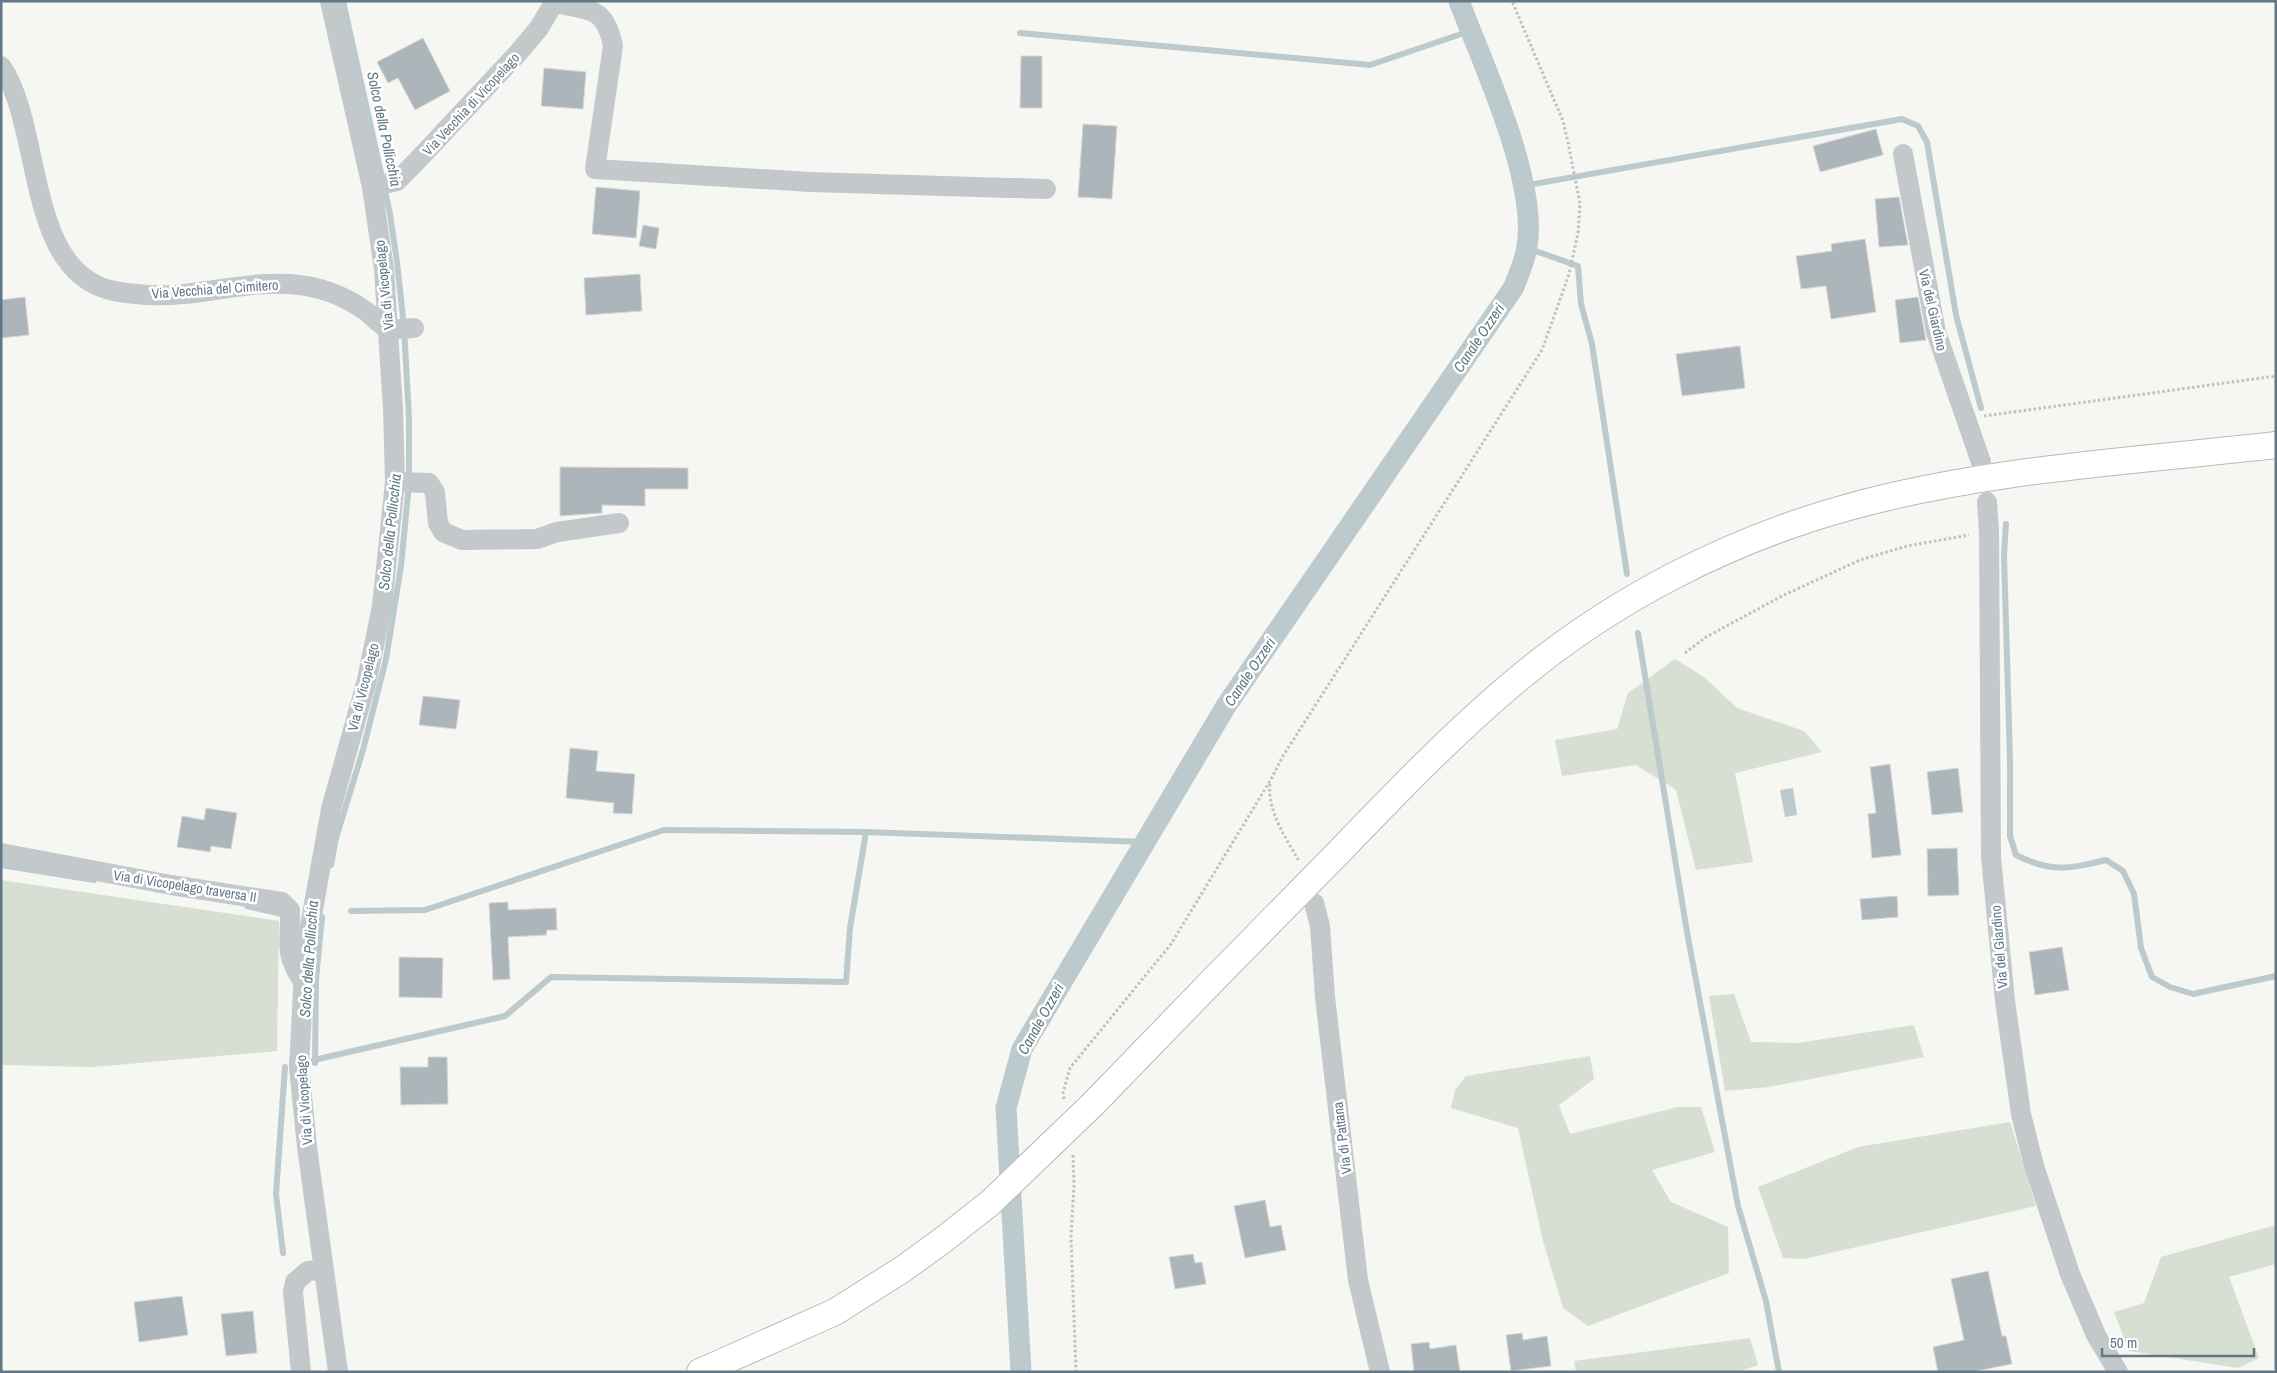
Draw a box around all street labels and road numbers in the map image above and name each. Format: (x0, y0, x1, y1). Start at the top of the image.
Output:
street label: Via Vecchia di Vicopelago (419, 49, 523, 159)
street label: Via di Vicopelago (370, 239, 398, 331)
street label: Via del Giardino (1915, 267, 1951, 353)
street label: Via Vecchia del Cimitero (151, 276, 279, 302)
street label: Via di Vicopelago (343, 641, 383, 733)
street label: Via di Vicopelago traversa II (112, 866, 258, 906)
street label: Via del Giardino (1986, 905, 2012, 989)
street label: Via di Vicopelago (292, 1054, 316, 1146)
street label: Via di Pattana (1329, 1100, 1355, 1175)

